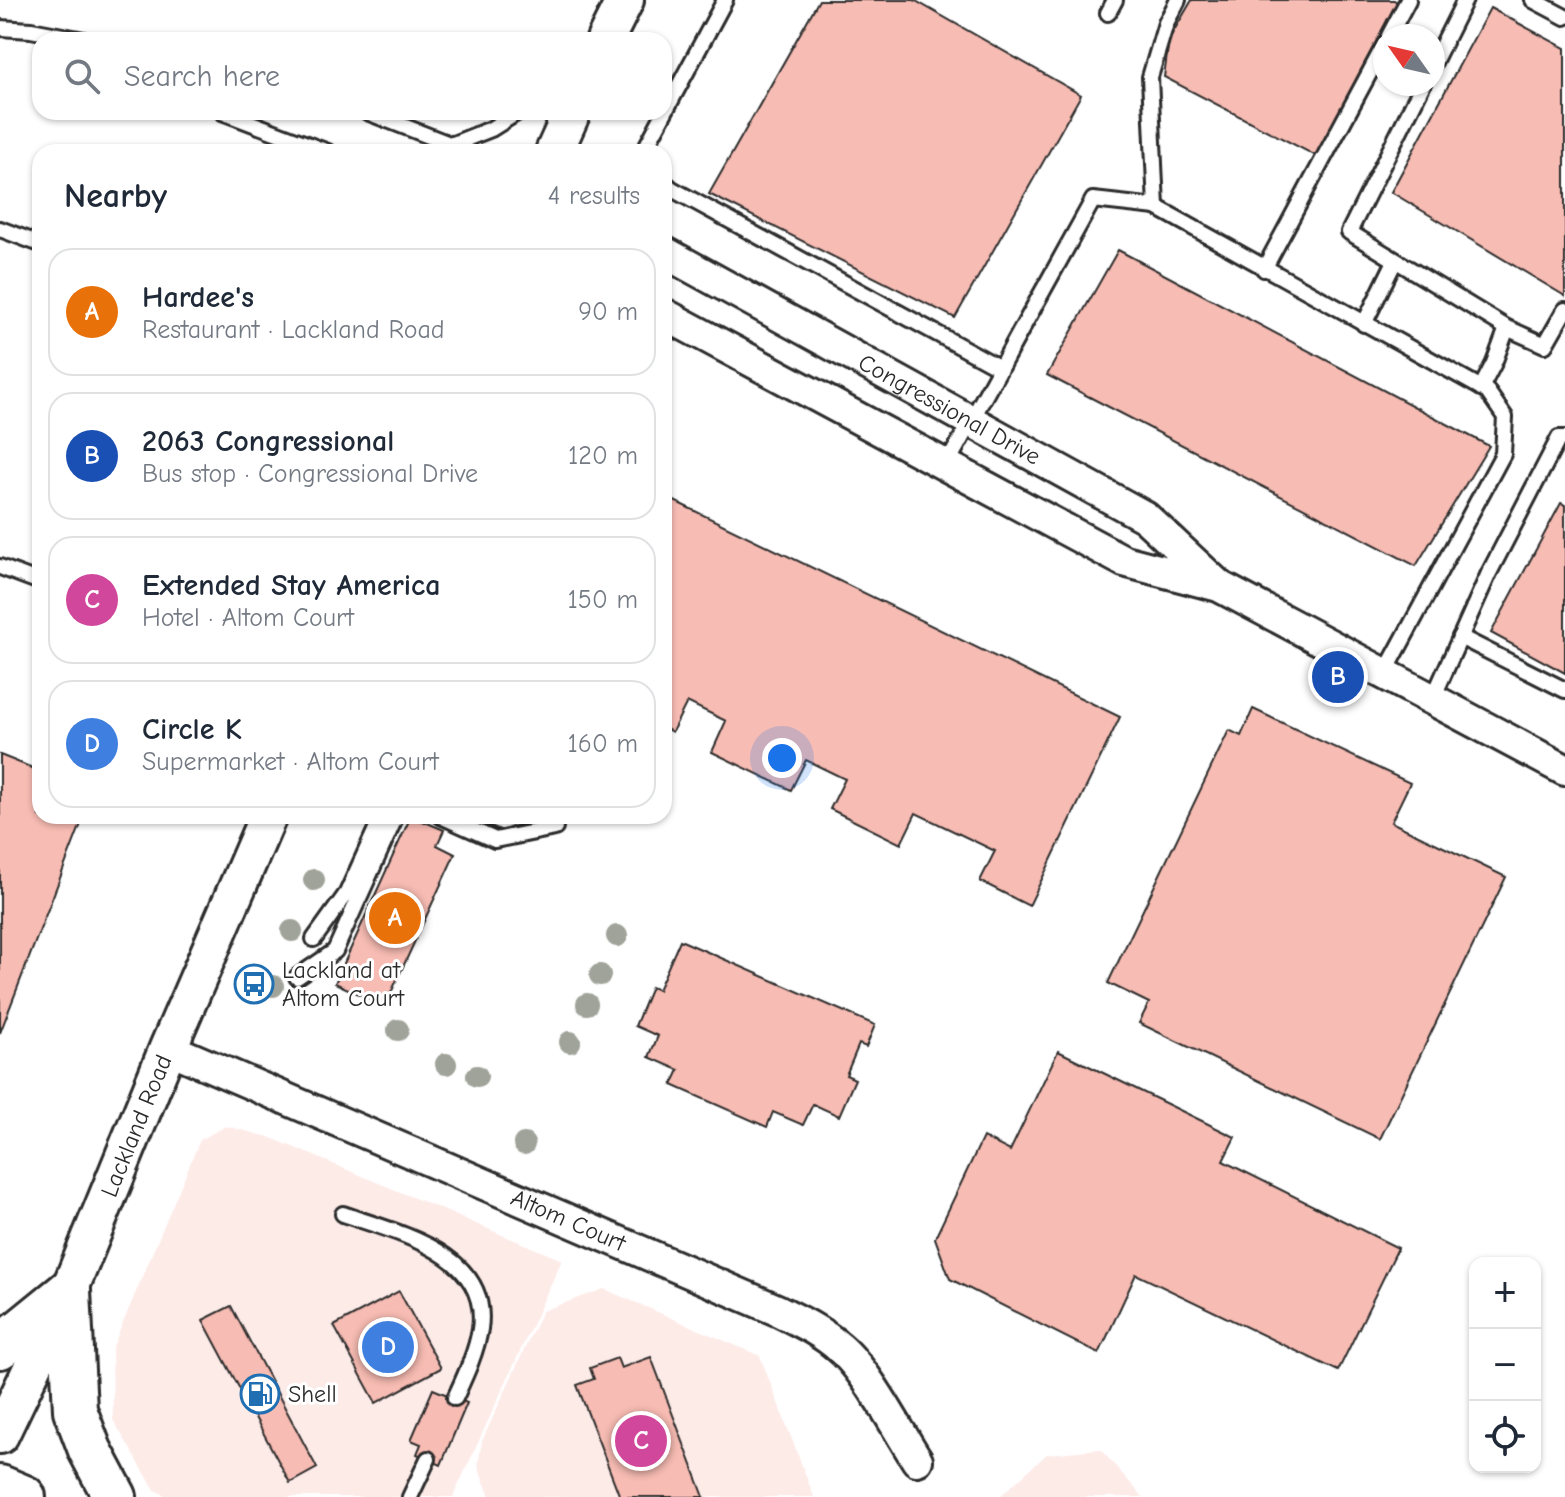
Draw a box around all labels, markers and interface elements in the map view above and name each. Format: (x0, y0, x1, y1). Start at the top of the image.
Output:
north arrow (1373, 24, 1445, 96)
search box (32, 32, 672, 120)
icon: search (60, 54, 104, 98)
text: Search here (124, 59, 280, 94)
text: Nearby (64, 176, 167, 216)
text: 4 results (548, 181, 640, 211)
text: Hardee's (142, 280, 254, 315)
text: A (85, 297, 99, 327)
text: 90 m (578, 297, 638, 327)
text: Restaurant · Lackland Road (142, 315, 445, 345)
street label: Congressional Drive (854, 348, 1045, 471)
text: 2063 Congressional (142, 424, 394, 459)
text: B (84, 441, 100, 471)
text: 120 m (568, 441, 638, 471)
text: Bus stop · Congressional Drive (142, 459, 478, 489)
text: Extended Stay America (142, 568, 440, 603)
text: C (84, 585, 100, 615)
text: 150 m (568, 585, 638, 615)
text: Hotel · Altom Court (142, 603, 354, 633)
pin: B (1312, 647, 1364, 707)
text: Circle K (142, 712, 242, 747)
text: D (84, 729, 100, 759)
text: 160 m (568, 729, 638, 759)
your location (762, 738, 802, 778)
text: Supermarket · Altom Court (142, 747, 439, 777)
pin: A (369, 888, 421, 948)
place label: Lackland at Altom Court (282, 956, 405, 1012)
bus stop icon: Lackland at Altom Court (233, 963, 275, 1005)
street label: Lackland Road (95, 1051, 178, 1201)
street label: Altom Court (507, 1183, 631, 1258)
map controls (1469, 1257, 1541, 1473)
button: + (1469, 1257, 1541, 1329)
pin: D (362, 1317, 414, 1377)
button: − (1469, 1329, 1541, 1401)
fuel station icon: Shell (239, 1373, 281, 1415)
place label: Shell (288, 1380, 337, 1408)
button: locate (1469, 1401, 1541, 1473)
pin: C (615, 1411, 667, 1471)

